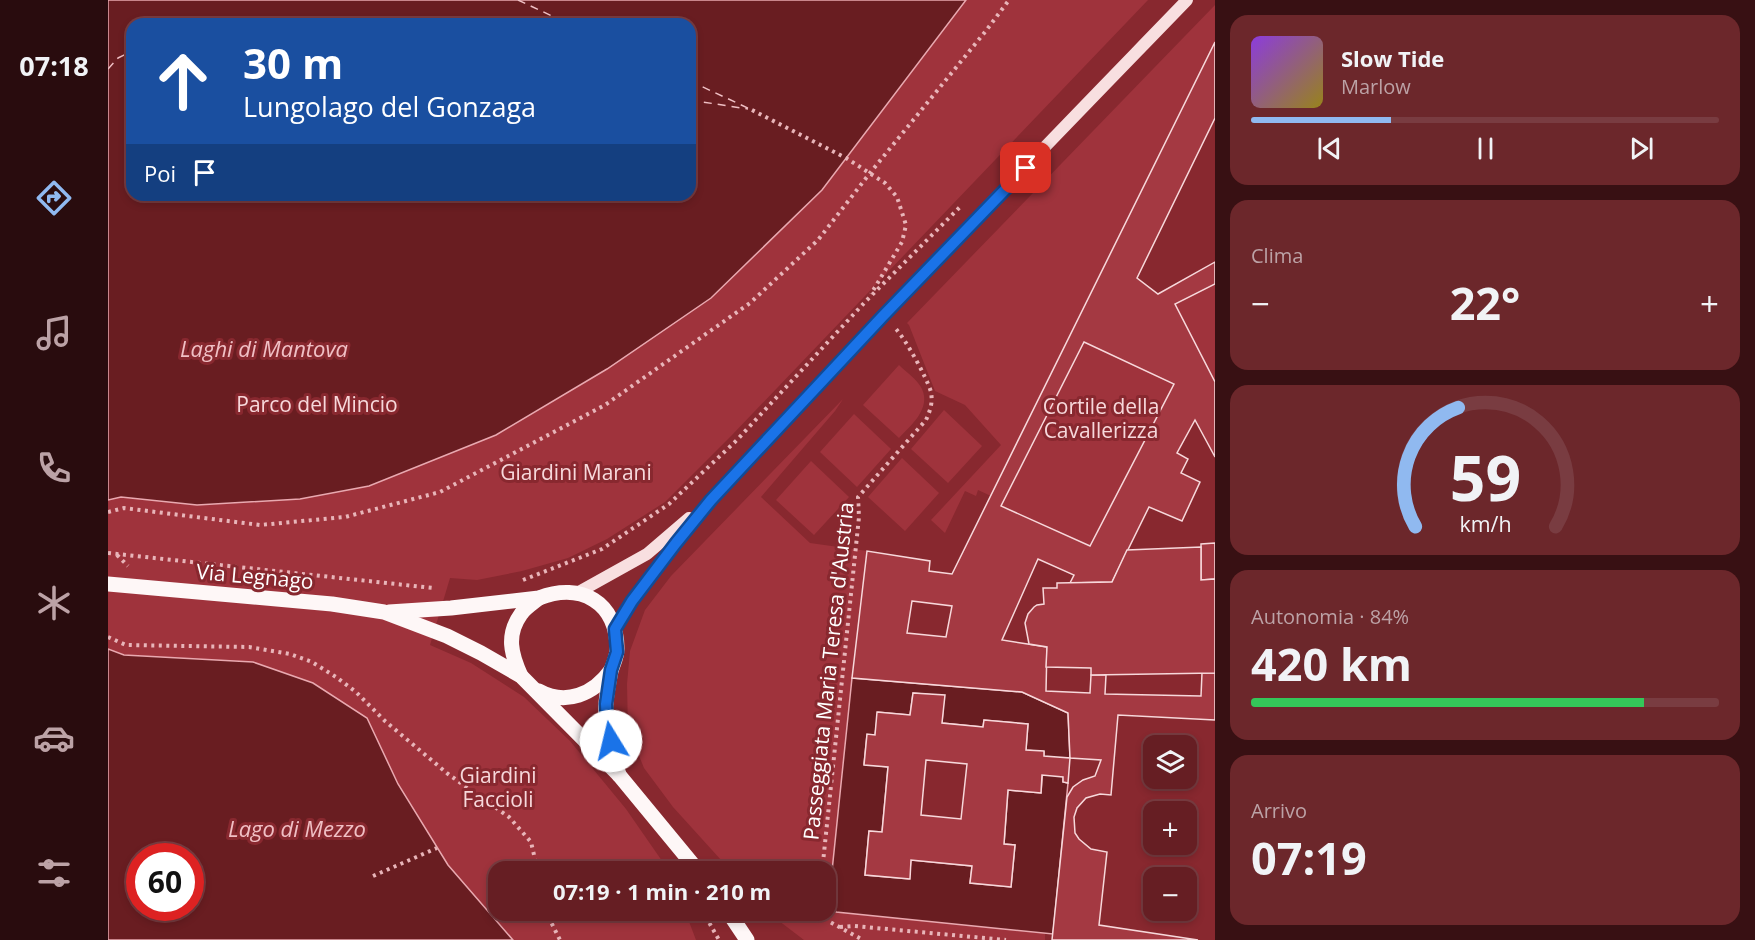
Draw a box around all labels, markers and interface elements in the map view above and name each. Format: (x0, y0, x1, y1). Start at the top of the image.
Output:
text: 30 m (243, 34, 343, 91)
icon: ahead (144, 42, 222, 120)
text: Slow Tide (1341, 43, 1444, 73)
text: 07:18 (19, 47, 89, 84)
text: Marlow (1341, 73, 1411, 100)
text: Lungolago del Gonzaga (243, 88, 536, 125)
icon: previous (1313, 132, 1346, 165)
icon: pause (1469, 132, 1502, 165)
icon: next (1625, 132, 1658, 165)
pin (1000, 142, 1051, 193)
icon: arrive (1009, 151, 1042, 184)
icon: arrive (188, 156, 221, 189)
text: Poi (144, 158, 176, 188)
icon: directions (33, 177, 75, 219)
text: Clima (1251, 242, 1303, 269)
text: 22° (1450, 272, 1520, 333)
text: − (1251, 281, 1270, 326)
text: + (1700, 281, 1719, 326)
icon: music (33, 312, 75, 354)
water label: Laghi di Mantova (180, 333, 348, 363)
park label: Parco del Mincio (236, 390, 398, 418)
park label: Cortile della Cavallerizza (1043, 392, 1159, 444)
text: 59 (1449, 434, 1521, 519)
icon: phone (33, 447, 75, 489)
park label: Giardini Marani (500, 458, 652, 486)
street label: Passeggiata Maria Teresa d'Austria (796, 501, 860, 841)
text: km/h (1459, 509, 1511, 538)
street label: Via Legnago (195, 557, 315, 595)
icon: climate (33, 582, 75, 624)
text: Autonomia · 84% (1251, 603, 1409, 630)
text: 420 km (1251, 633, 1412, 694)
position arrow (579, 709, 643, 773)
icon: car (33, 717, 75, 759)
map controls (1143, 735, 1197, 921)
button: layers (1143, 735, 1197, 789)
park label: Giardini Faccioli (459, 761, 537, 813)
text: Arrivo (1251, 797, 1307, 824)
button: + (1143, 801, 1197, 855)
water label: Lago di Mezzo (228, 813, 366, 843)
text: 07:19 (1251, 827, 1367, 888)
speed limit sign: 60 (126, 843, 204, 921)
icon: filters (33, 852, 75, 894)
button: − (1143, 867, 1197, 921)
text: 07:19 · 1 min · 210 m (553, 876, 771, 906)

